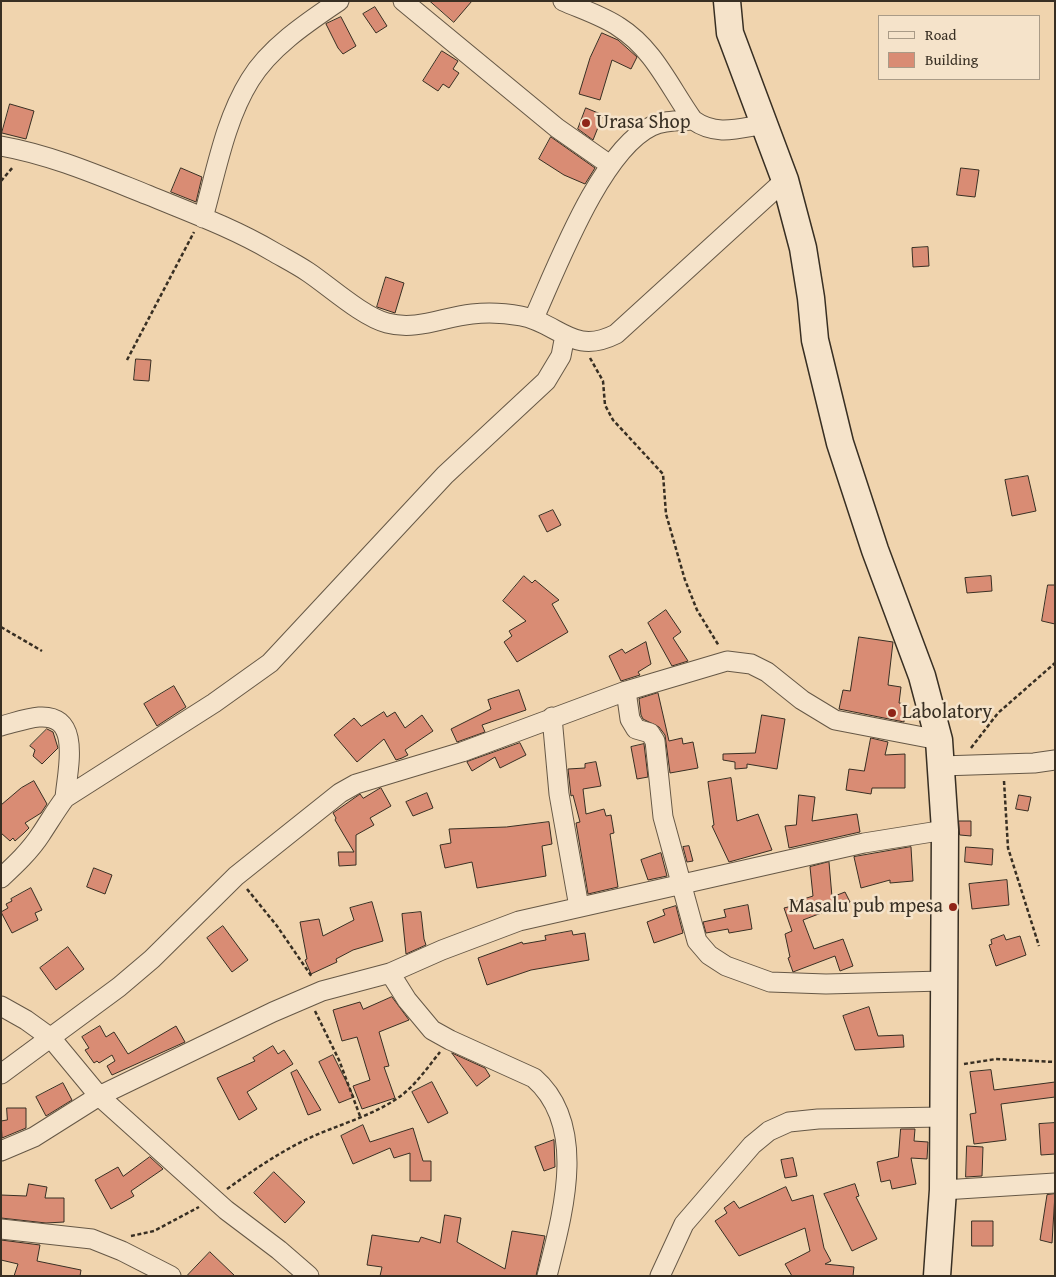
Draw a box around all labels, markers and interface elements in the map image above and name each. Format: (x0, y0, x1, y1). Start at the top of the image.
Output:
legend (878, 15, 1041, 80)
text: Road (925, 24, 956, 45)
text: Building (925, 49, 978, 70)
place label: Urasa Shop (596, 111, 690, 135)
marker: Urasa Shop (580, 117, 592, 129)
place label: Labolatory (902, 701, 992, 725)
marker: Labolatory (886, 707, 898, 719)
place label: Masalu pub mpesa (789, 895, 943, 919)
marker: Masalu pub mpesa (947, 901, 959, 913)

